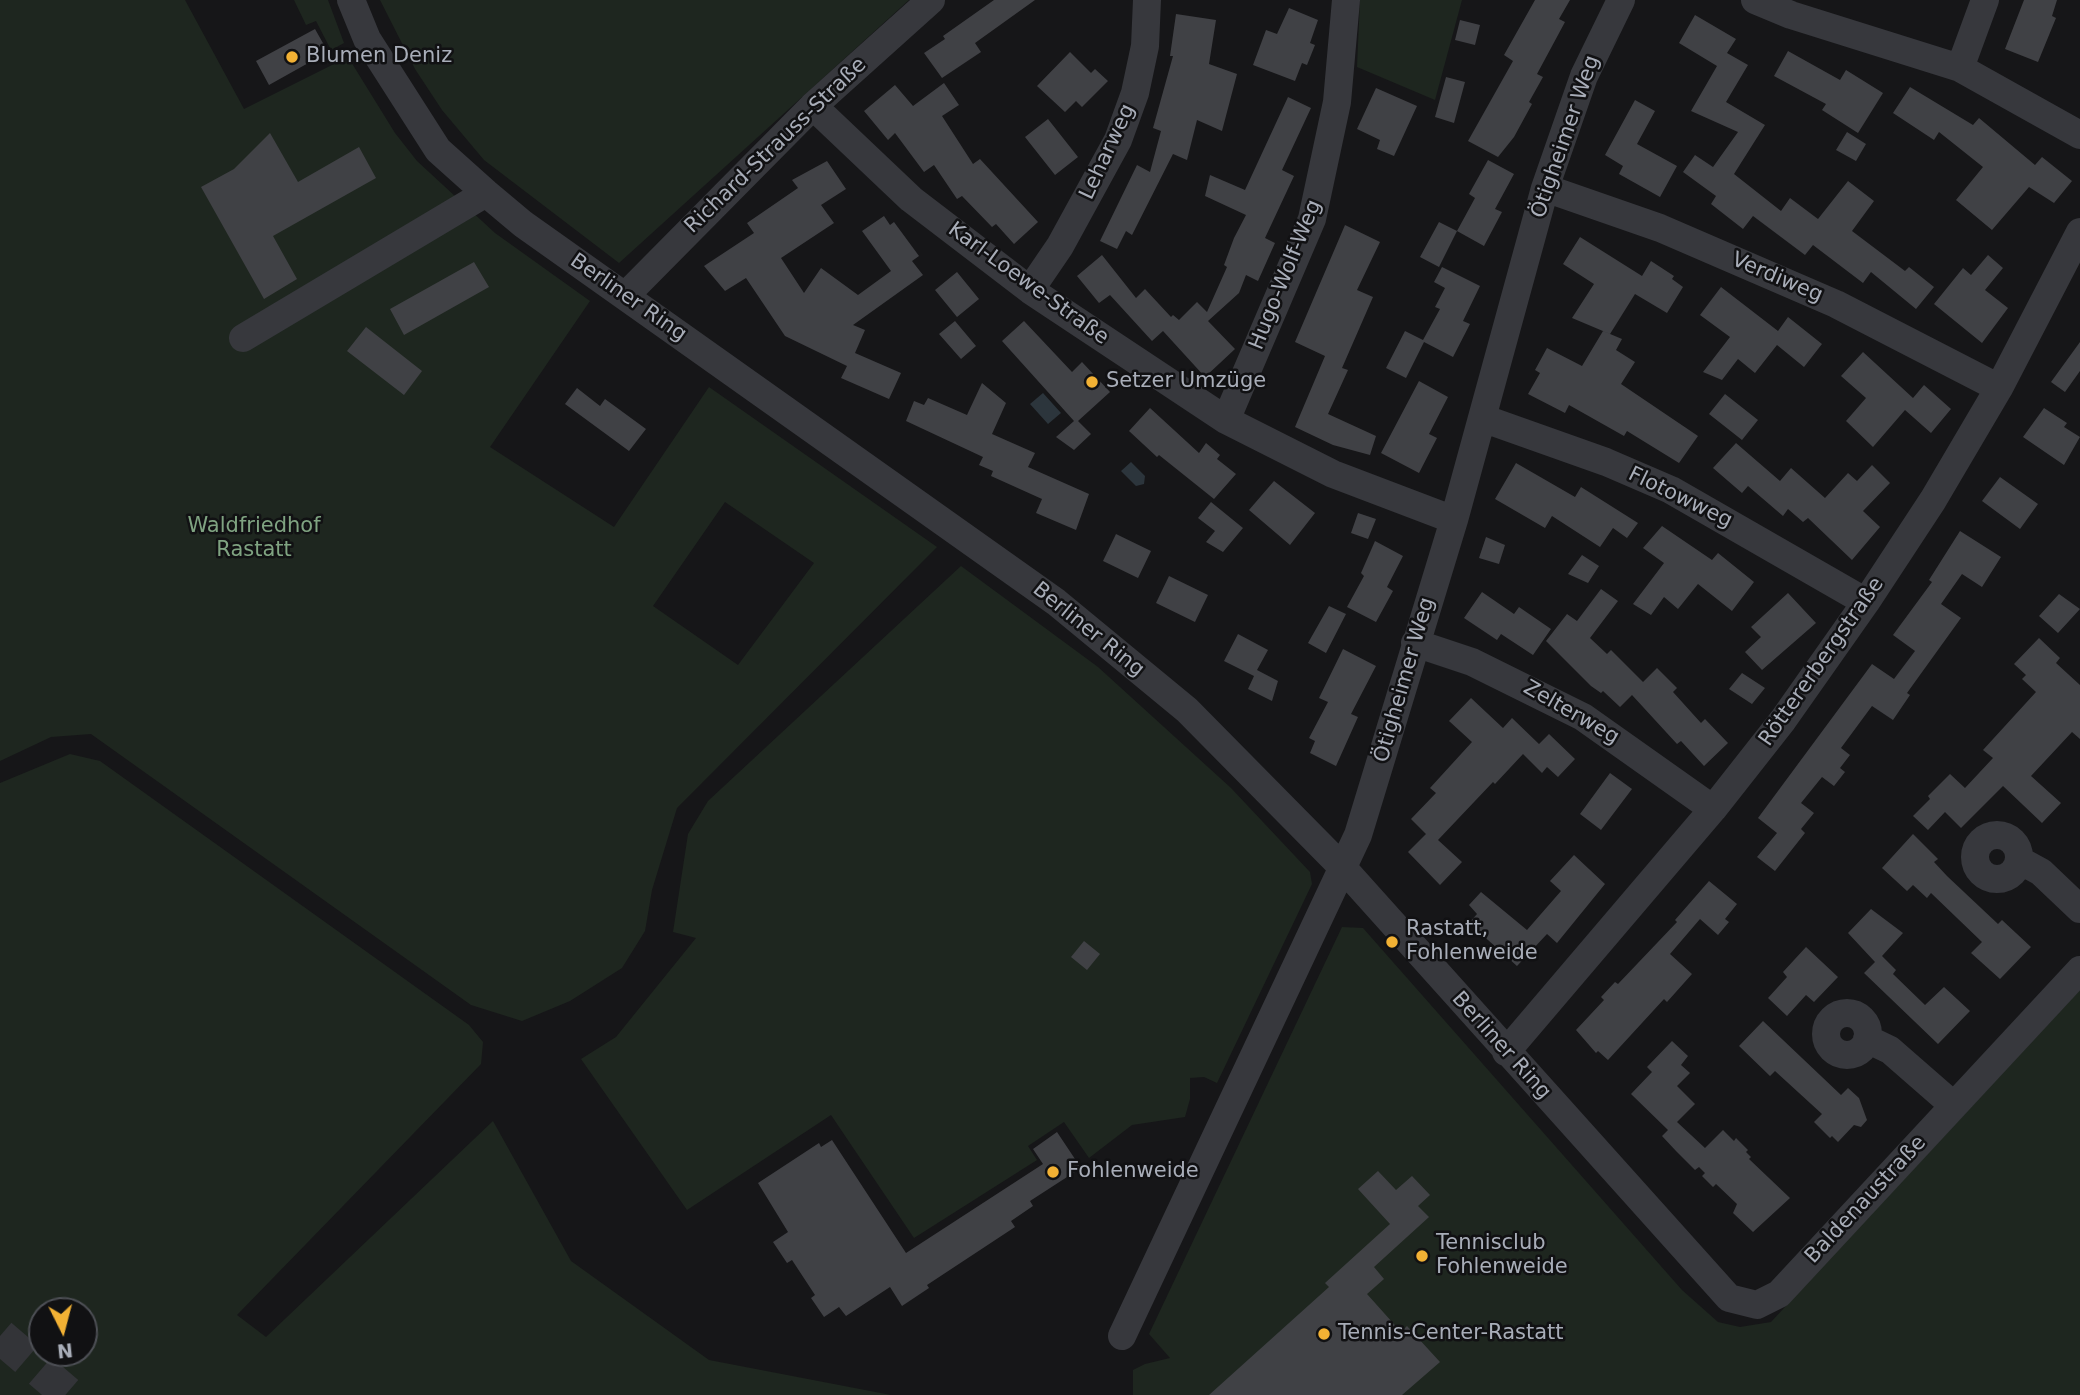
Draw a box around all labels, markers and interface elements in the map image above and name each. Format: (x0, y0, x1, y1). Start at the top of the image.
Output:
place label: Blumen Deniz (306, 44, 452, 70)
marker: Blumen Deniz (284, 49, 300, 65)
street label: Ötigheimer Weg (1526, 52, 1606, 222)
street label: Richard-Strauss-Straße (680, 53, 872, 239)
street label: Leharweg (1075, 100, 1141, 204)
street label: Hugo-Wolf-Weg (1244, 196, 1328, 354)
street label: Karl-Loewe-Straße (943, 217, 1113, 351)
street label: Verdiweg (1728, 248, 1826, 308)
street label: Berliner Ring (565, 249, 691, 347)
place label: Setzer Umzüge (1106, 369, 1266, 395)
marker: Setzer Umzüge (1084, 374, 1100, 390)
street label: Flotowweg (1624, 462, 1736, 534)
park label: Waldfriedhof Rastatt (187, 514, 321, 564)
street label: Röttererbergstraße (1754, 573, 1890, 751)
street label: Berliner Ring (1027, 577, 1149, 683)
street label: Ötigheimer Weg (1369, 595, 1441, 765)
street label: Zelterweg (1519, 675, 1623, 751)
place label: Rastatt, Fohlenweide (1406, 917, 1538, 967)
marker: Rastatt, Fohlenweide (1384, 934, 1400, 950)
street label: Berliner Ring (1446, 987, 1556, 1105)
street label: Baldenaustraße (1800, 1131, 1932, 1269)
place label: Fohlenweide (1067, 1159, 1199, 1185)
marker: Fohlenweide (1045, 1164, 1061, 1180)
place label: Tennisclub Fohlenweide (1436, 1231, 1568, 1281)
marker: Tennisclub Fohlenweide (1414, 1248, 1430, 1264)
north arrow (28, 1297, 98, 1367)
place label: Tennis-Center-Rastatt (1338, 1321, 1564, 1347)
marker: Tennis-Center-Rastatt (1316, 1326, 1332, 1342)
text: N (56, 1339, 74, 1363)

